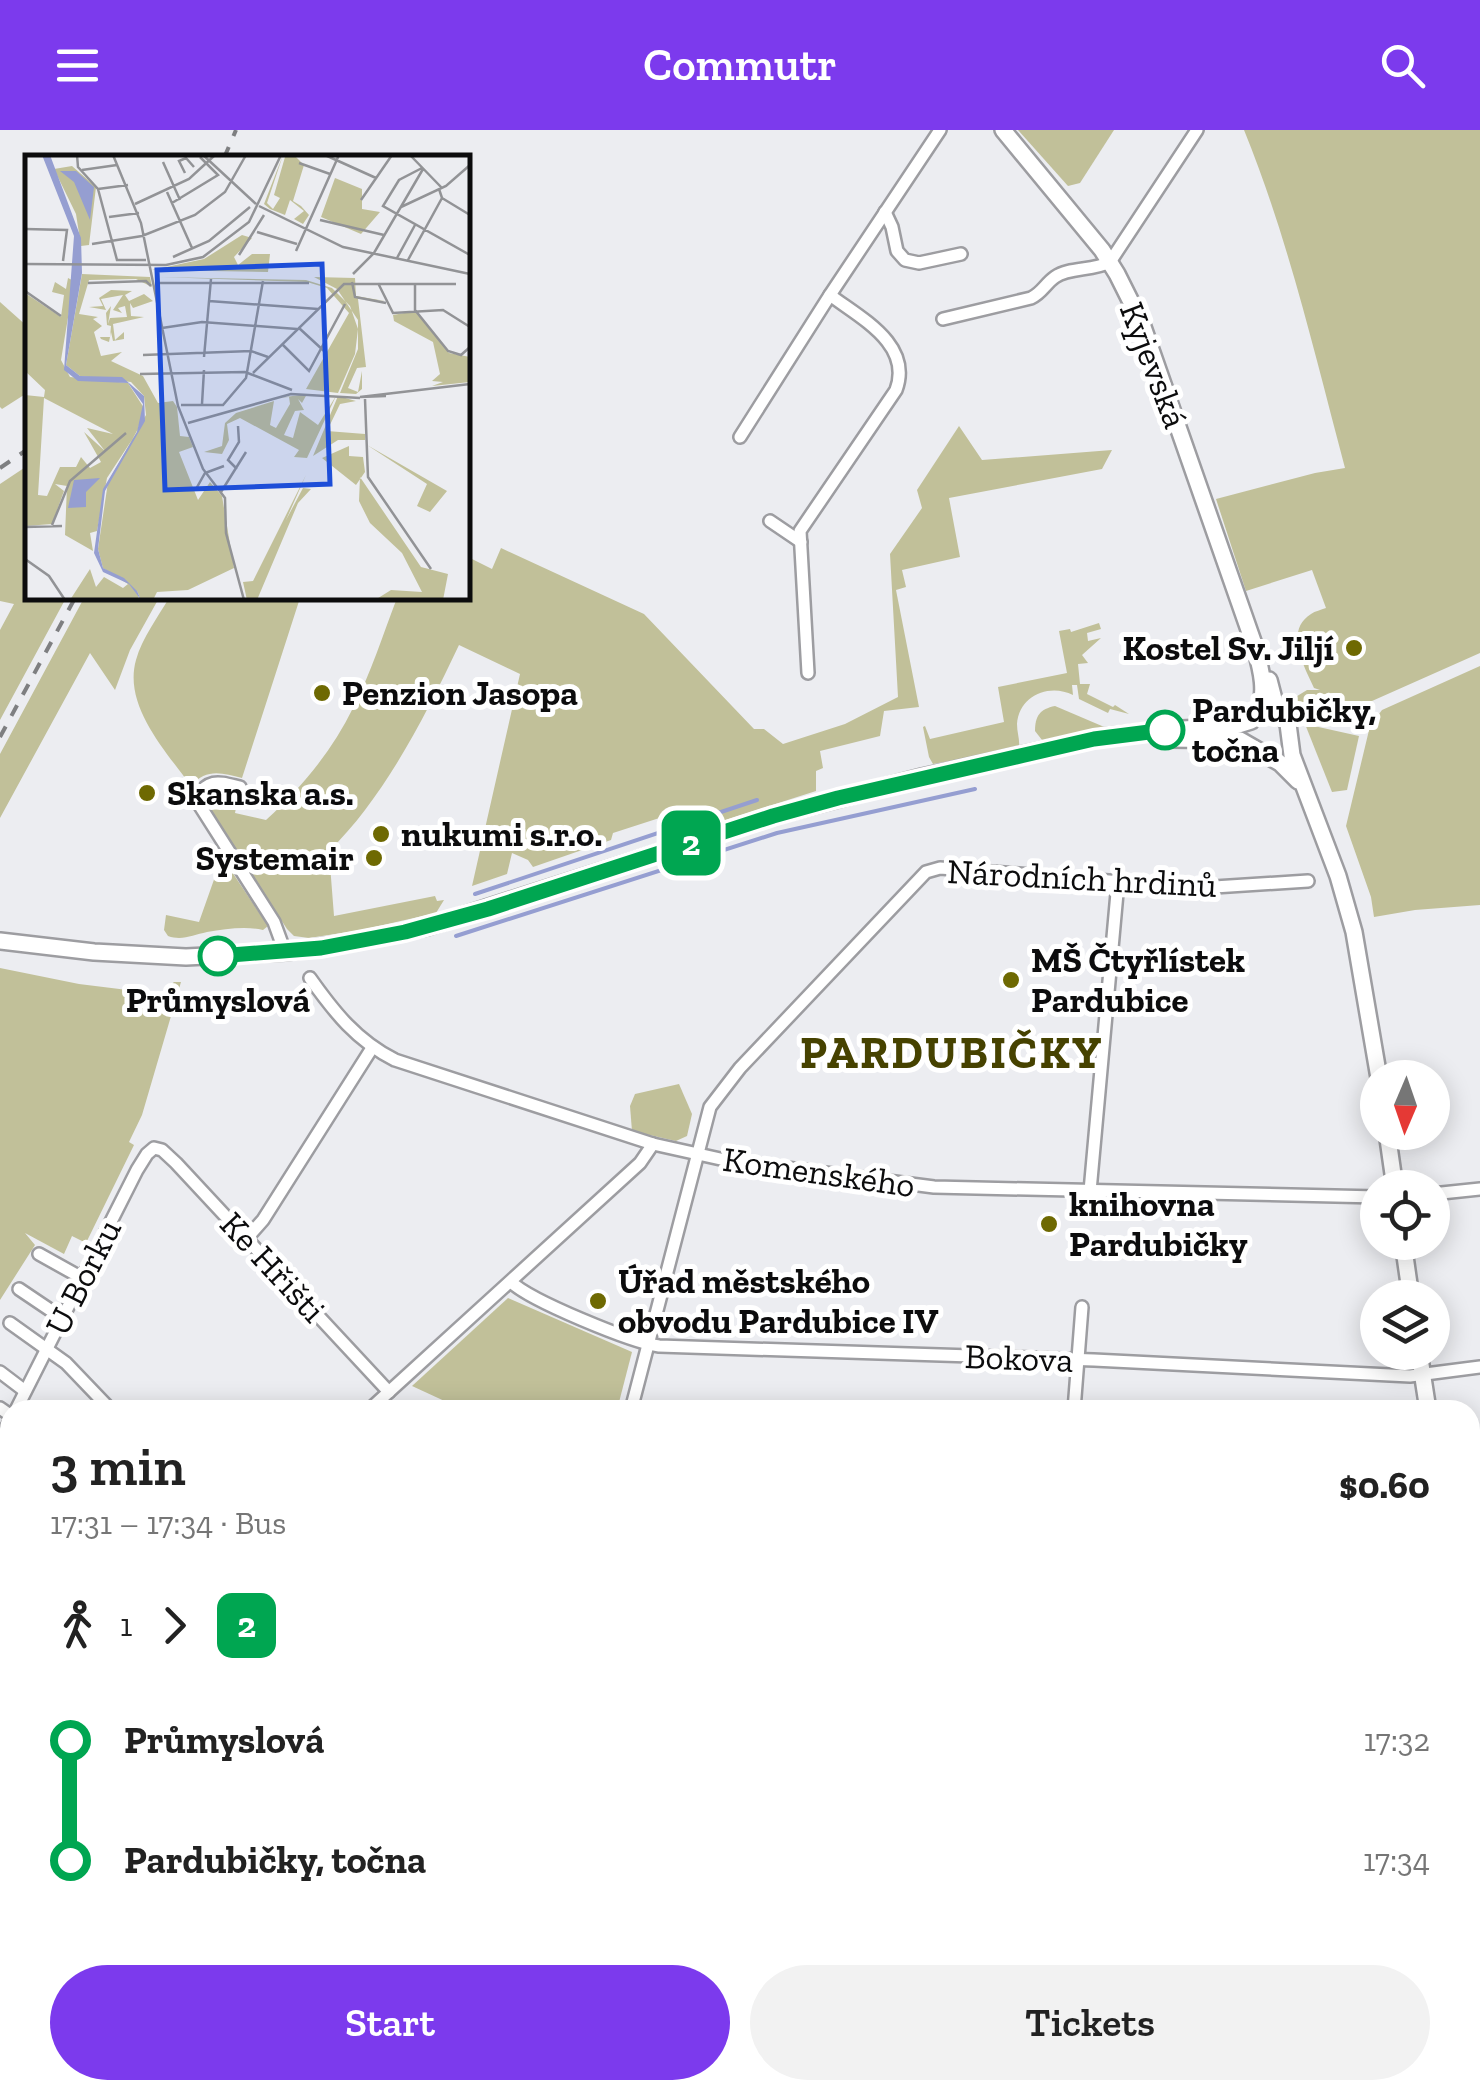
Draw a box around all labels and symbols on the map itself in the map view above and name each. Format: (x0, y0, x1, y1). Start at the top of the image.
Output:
inset map (25, 155, 470, 600)
street label: Kyjevská (1111, 296, 1197, 434)
place label: Kostel Sv. Jiljí (1123, 627, 1335, 669)
marker: Kostel Sv. Jiljí (1343, 637, 1365, 659)
place label: Penzion Jasopa (342, 672, 578, 714)
marker: Penzion Jasopa (311, 682, 333, 704)
place label: Pardubičky, točna (1192, 689, 1377, 771)
marker: Pardubičky, točna (1146, 711, 1184, 749)
place label: Skanska a.s. (167, 772, 354, 814)
marker: Skanska a.s. (136, 782, 158, 804)
line badge: 2 (658, 810, 724, 876)
place label: nukumi s.r.o. (401, 813, 602, 855)
marker: nukumi s.r.o. (370, 823, 392, 845)
place label: Systemair (196, 837, 354, 879)
marker: Systemair (363, 847, 385, 869)
street label: Národních hrdinů (946, 850, 1218, 906)
marker: Průmyslová (199, 937, 237, 975)
place label: MŠ Čtyřlístek Pardubice (1031, 939, 1245, 1021)
marker: MŠ Čtyřlístek Pardubice (1000, 969, 1022, 991)
place label: Průmyslová (126, 979, 311, 1021)
district label: PARDUBIČKY (800, 1026, 1104, 1080)
north arrow (1360, 1060, 1450, 1150)
street label: Komenského (720, 1138, 918, 1206)
place label: knihovna Pardubičky (1069, 1183, 1248, 1265)
street label: Ke Hřišti (212, 1203, 335, 1331)
street label: U Borku (36, 1212, 130, 1342)
marker: knihovna Pardubičky (1038, 1213, 1060, 1235)
place label: Úřad městského obvodu Pardubice IV (618, 1260, 939, 1342)
marker: Úřad městského obvodu Pardubice IV (587, 1290, 609, 1312)
street label: Bokova (964, 1335, 1074, 1381)

